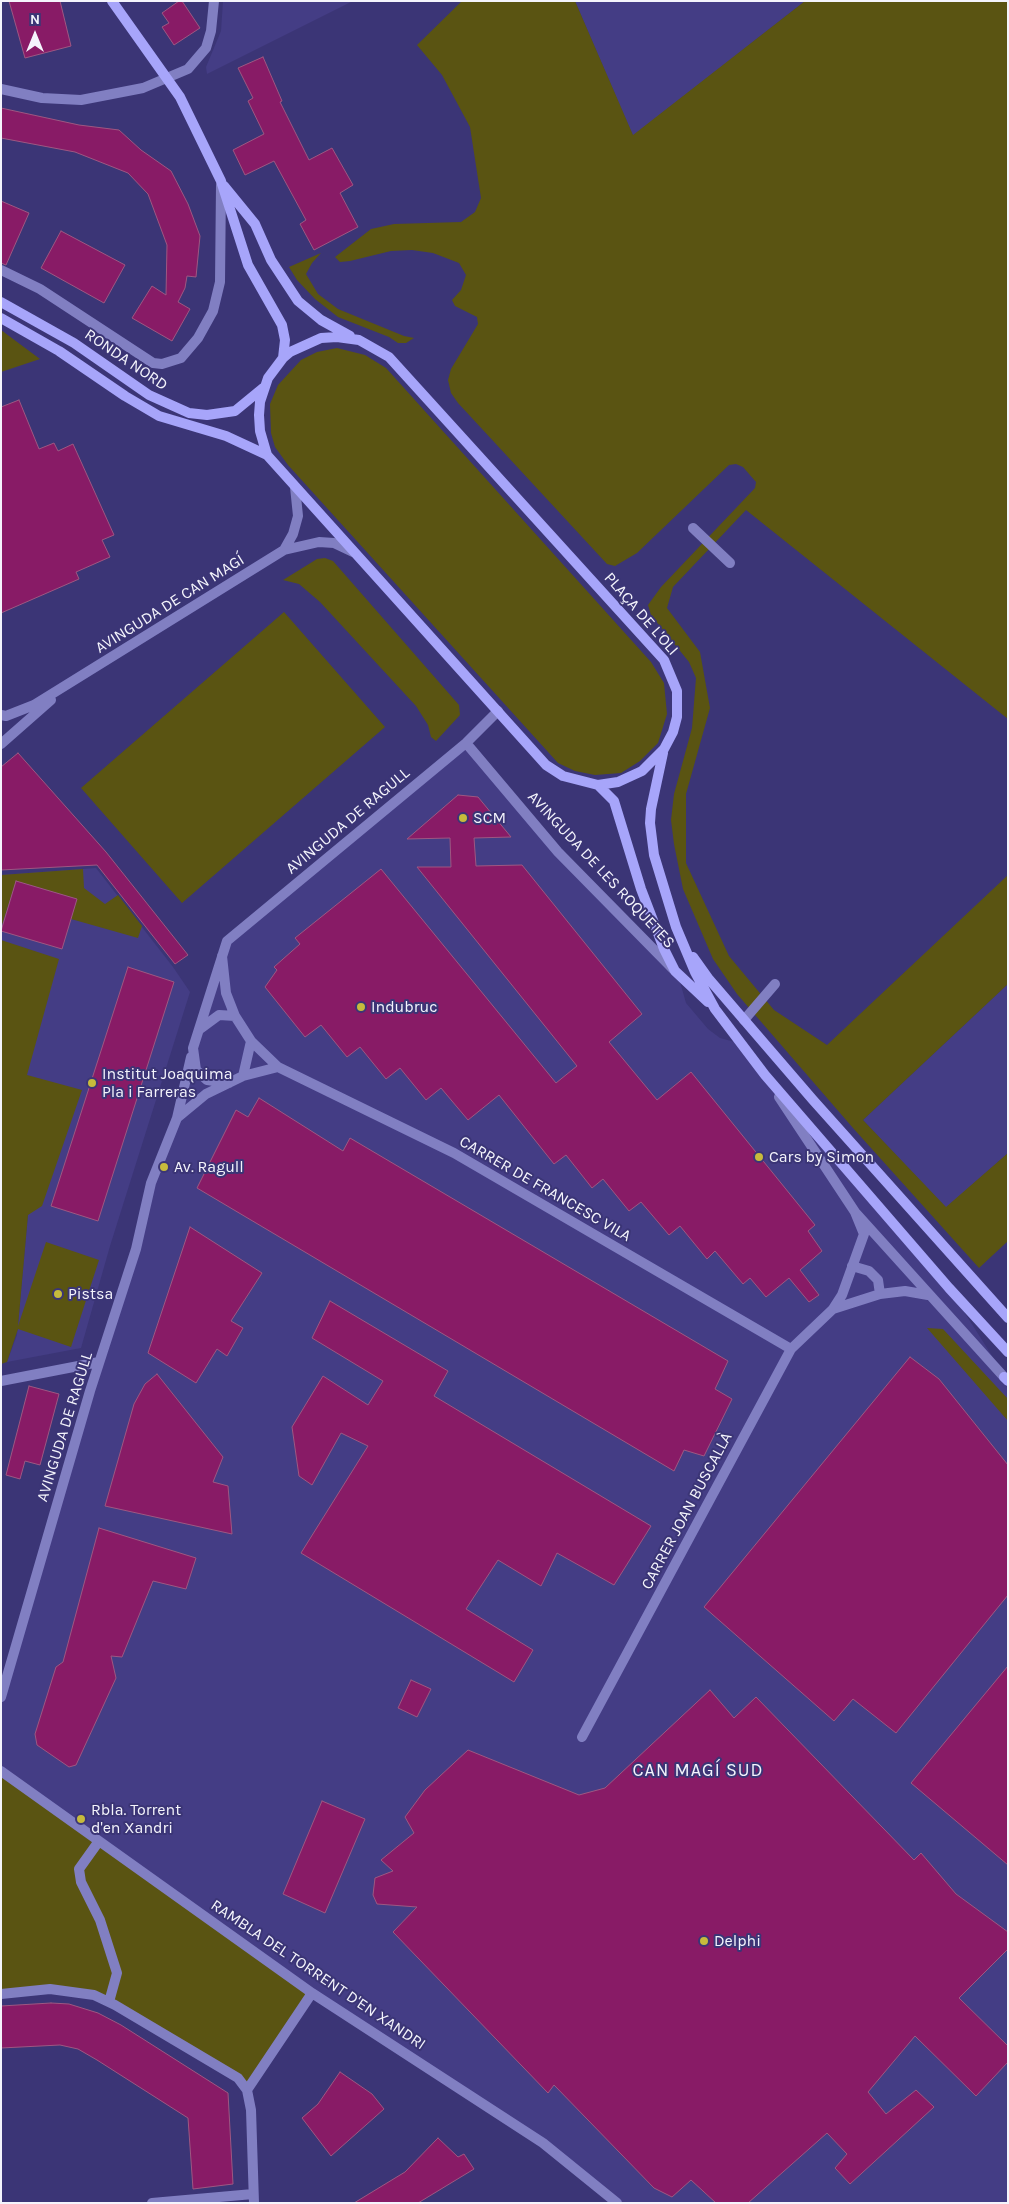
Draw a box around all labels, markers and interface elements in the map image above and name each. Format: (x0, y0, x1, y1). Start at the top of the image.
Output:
north arrow (10, 10, 60, 60)
text: N (30, 11, 40, 28)
street label: RONDA NORD (81, 325, 171, 395)
street label: AVINGUDA DE CAN MAGÍ (92, 550, 248, 658)
street label: PLAÇA DE L'OLI (600, 569, 682, 659)
street label: AVINGUDA DE RAGULL (282, 764, 414, 878)
street label: AVINGUDA DE LES ROQUETES (523, 788, 679, 952)
place label: SCM (473, 808, 506, 828)
marker: SCM (457, 812, 469, 824)
place label: Indubruc (371, 997, 438, 1017)
marker: Indubruc (355, 1001, 367, 1013)
place label: Institut Joaquima Pla i Farreras (102, 1064, 232, 1102)
marker: Institut Joaquima Pla i Farreras (86, 1077, 98, 1089)
street label: CARRER DE FRANCESC VILA (456, 1132, 634, 1246)
place label: Cars by Simon (769, 1147, 874, 1167)
marker: Cars by Simon (753, 1151, 765, 1163)
place label: Av. Ragull (174, 1157, 244, 1177)
marker: Av. Ragull (158, 1161, 170, 1173)
place label: Pistsa (68, 1284, 113, 1304)
marker: Pistsa (52, 1288, 64, 1300)
street label: AVINGUDA DE RAGULL (33, 1350, 97, 1504)
street label: CARRER JOAN BUSCALLÀ (637, 1429, 737, 1593)
district label: CAN MAGÍ SUD (631, 1760, 765, 1782)
place label: Rbla. Torrent d'en Xandri (91, 1800, 181, 1838)
marker: Rbla. Torrent d'en Xandri (75, 1813, 87, 1825)
street label: RAMBLA DEL TORRENT D'EN XANDRI (207, 1896, 429, 2054)
place label: Delphi (714, 1931, 761, 1951)
marker: Delphi (698, 1935, 710, 1947)

